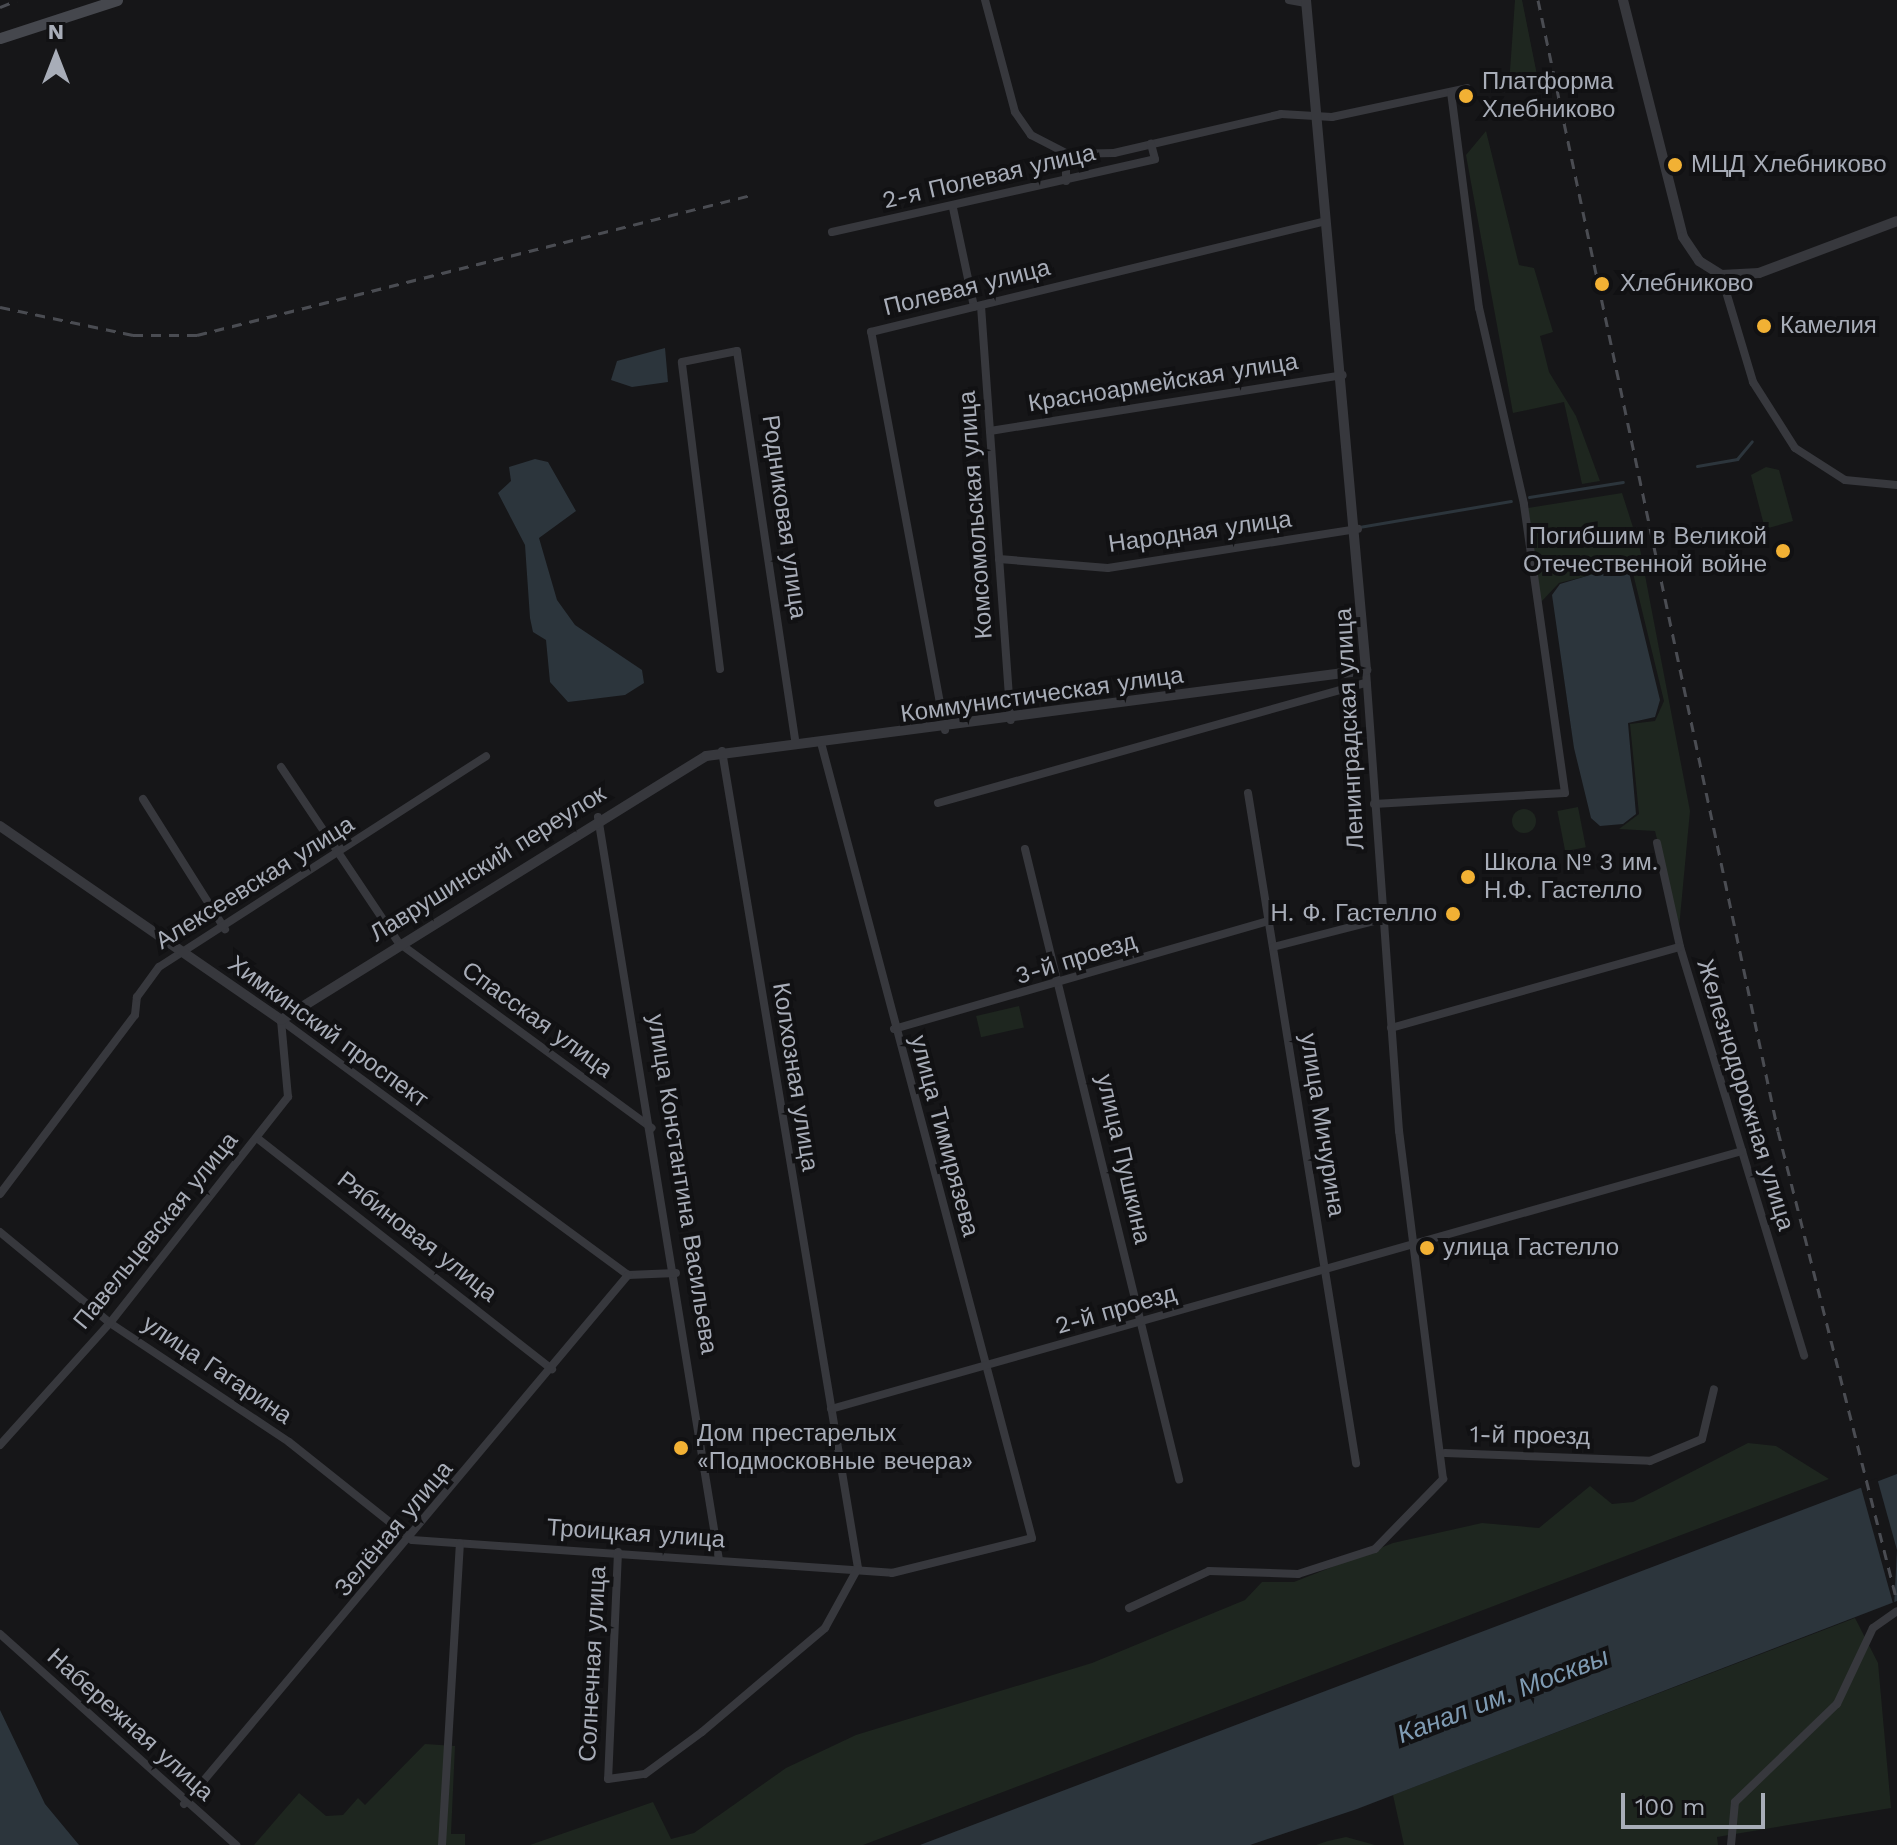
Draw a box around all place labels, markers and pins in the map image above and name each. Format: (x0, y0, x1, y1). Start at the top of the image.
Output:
place label: Платформа Хлебниково (1482, 68, 1615, 124)
marker: Платформа Хлебниково (1457, 87, 1475, 105)
place label: МЦД Хлебниково (1691, 151, 1887, 179)
marker: МЦД Хлебниково (1666, 156, 1684, 174)
place label: Хлебниково (1620, 270, 1753, 298)
marker: Хлебниково (1591, 273, 1613, 295)
place label: Камелия (1780, 312, 1877, 340)
marker: Камелия (1755, 317, 1773, 335)
place label: Погибшим в Великой Отечественной войне (1523, 523, 1767, 579)
marker: Погибшим в Великой Отечественной войне (1774, 542, 1792, 560)
place label: Школа № 3 им. Н.Ф. Гастелло (1484, 849, 1658, 905)
marker: Школа № 3 им. Н.Ф. Гастелло (1459, 868, 1477, 886)
place label: Н. Ф. Гастелло (1270, 900, 1437, 928)
marker: Н. Ф. Гастелло (1444, 905, 1462, 923)
place label: улица Гастелло (1443, 1234, 1619, 1262)
marker: улица Гастелло (1418, 1239, 1436, 1257)
place label: Дом престарелых «Подмосковные вечера» (697, 1420, 973, 1476)
marker: Дом престарелых «Подмосковные вечера» (672, 1439, 690, 1457)

